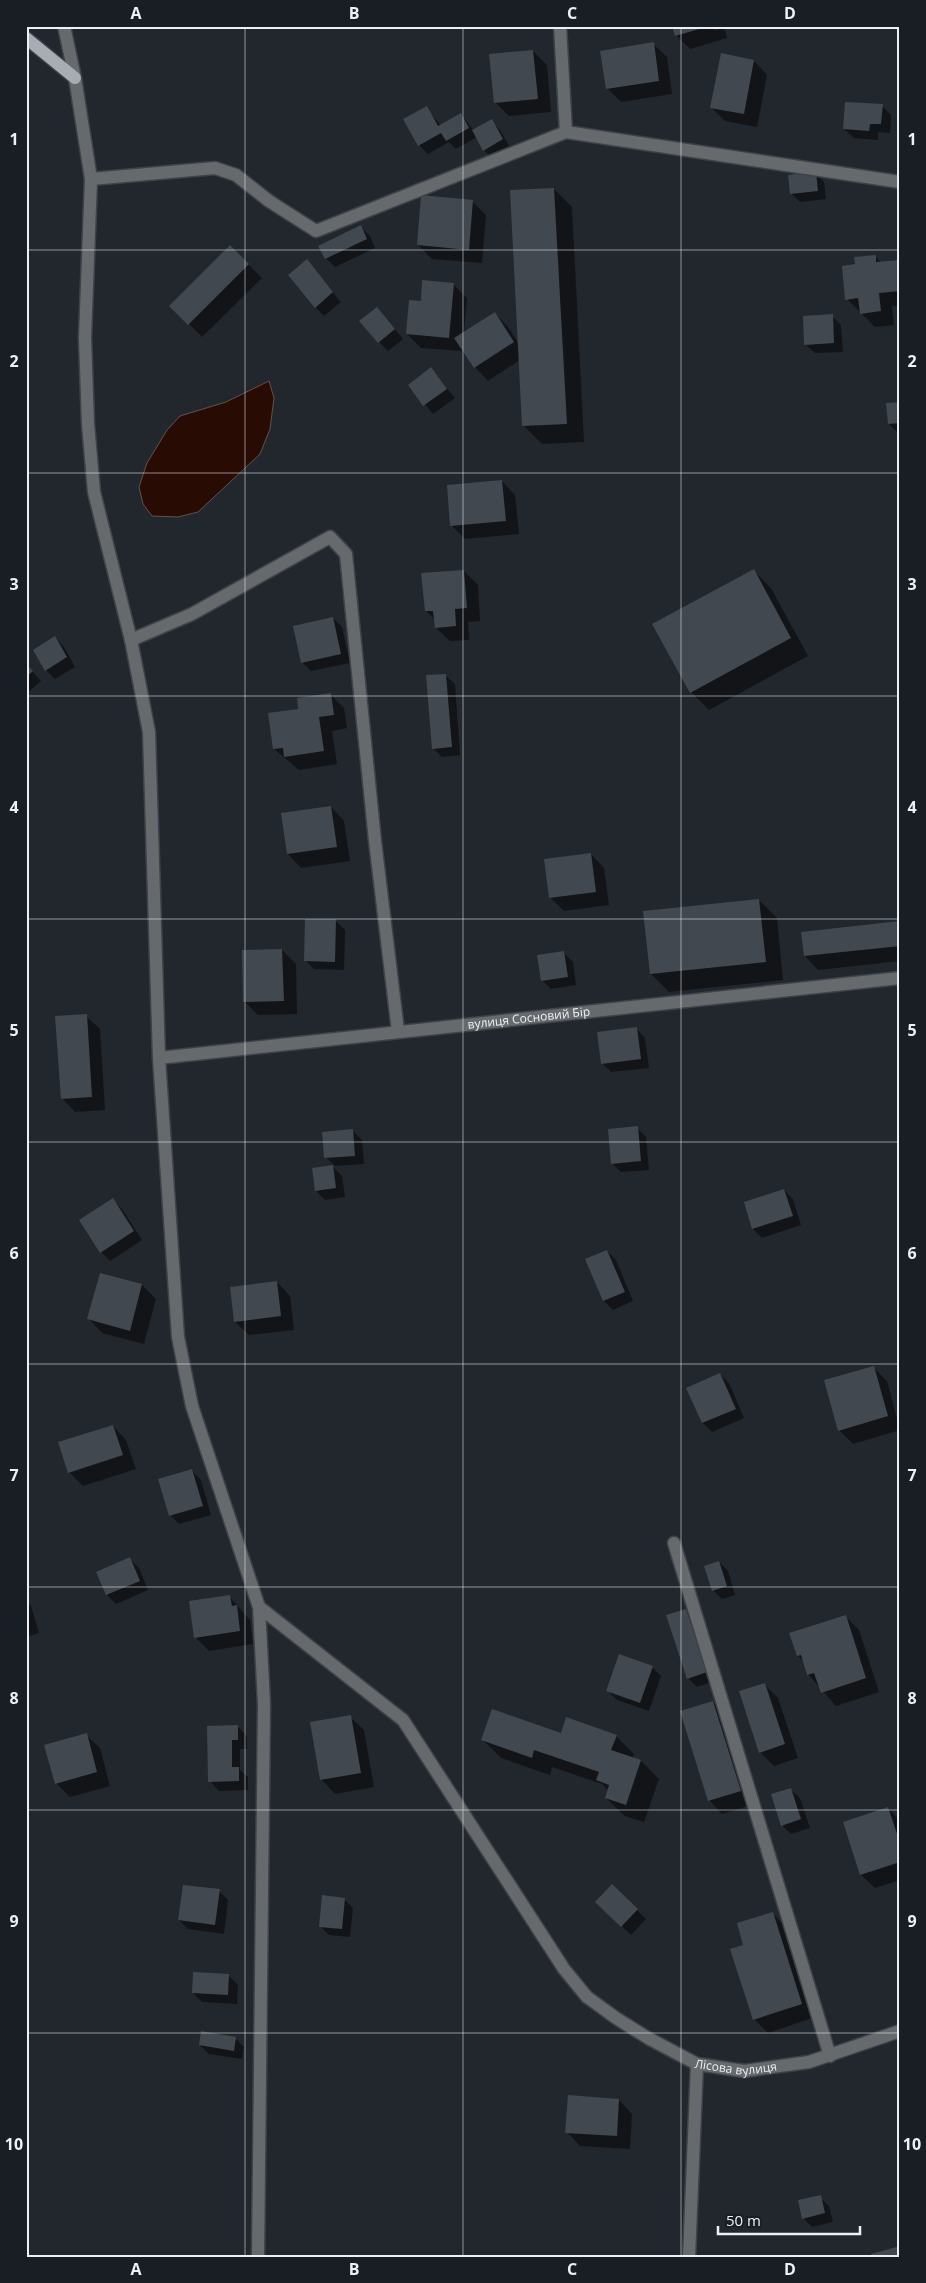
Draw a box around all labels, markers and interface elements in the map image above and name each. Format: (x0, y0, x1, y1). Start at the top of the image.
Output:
text: A (130, 2, 142, 24)
text: B (349, 2, 359, 24)
text: C (567, 2, 577, 24)
text: D (784, 2, 796, 24)
text: 1 (9, 128, 19, 150)
text: 1 (907, 128, 917, 150)
text: 2 (9, 350, 19, 372)
text: 2 (907, 350, 917, 372)
text: 3 (9, 573, 19, 595)
text: 3 (907, 573, 917, 595)
text: 4 (9, 796, 19, 818)
text: 4 (907, 796, 917, 818)
street label: вулиця Сосновий Бір (467, 1003, 591, 1033)
text: 5 (9, 1019, 19, 1041)
text: 5 (907, 1019, 917, 1041)
text: 6 (9, 1242, 19, 1264)
text: 6 (907, 1242, 917, 1264)
text: 7 (9, 1464, 19, 1486)
text: 7 (907, 1464, 917, 1486)
text: 8 (9, 1687, 19, 1709)
text: 8 (907, 1687, 917, 1709)
text: 9 (9, 1910, 19, 1932)
text: 9 (907, 1910, 917, 1932)
street label: Лісова вулиця (694, 2055, 778, 2079)
text: 10 (5, 2133, 23, 2155)
text: 10 (903, 2133, 921, 2155)
scale bar (718, 2203, 861, 2235)
text: 50 m (726, 2210, 761, 2230)
text: A (130, 2258, 142, 2280)
text: B (349, 2258, 359, 2280)
text: C (567, 2258, 577, 2280)
text: D (784, 2258, 796, 2280)

